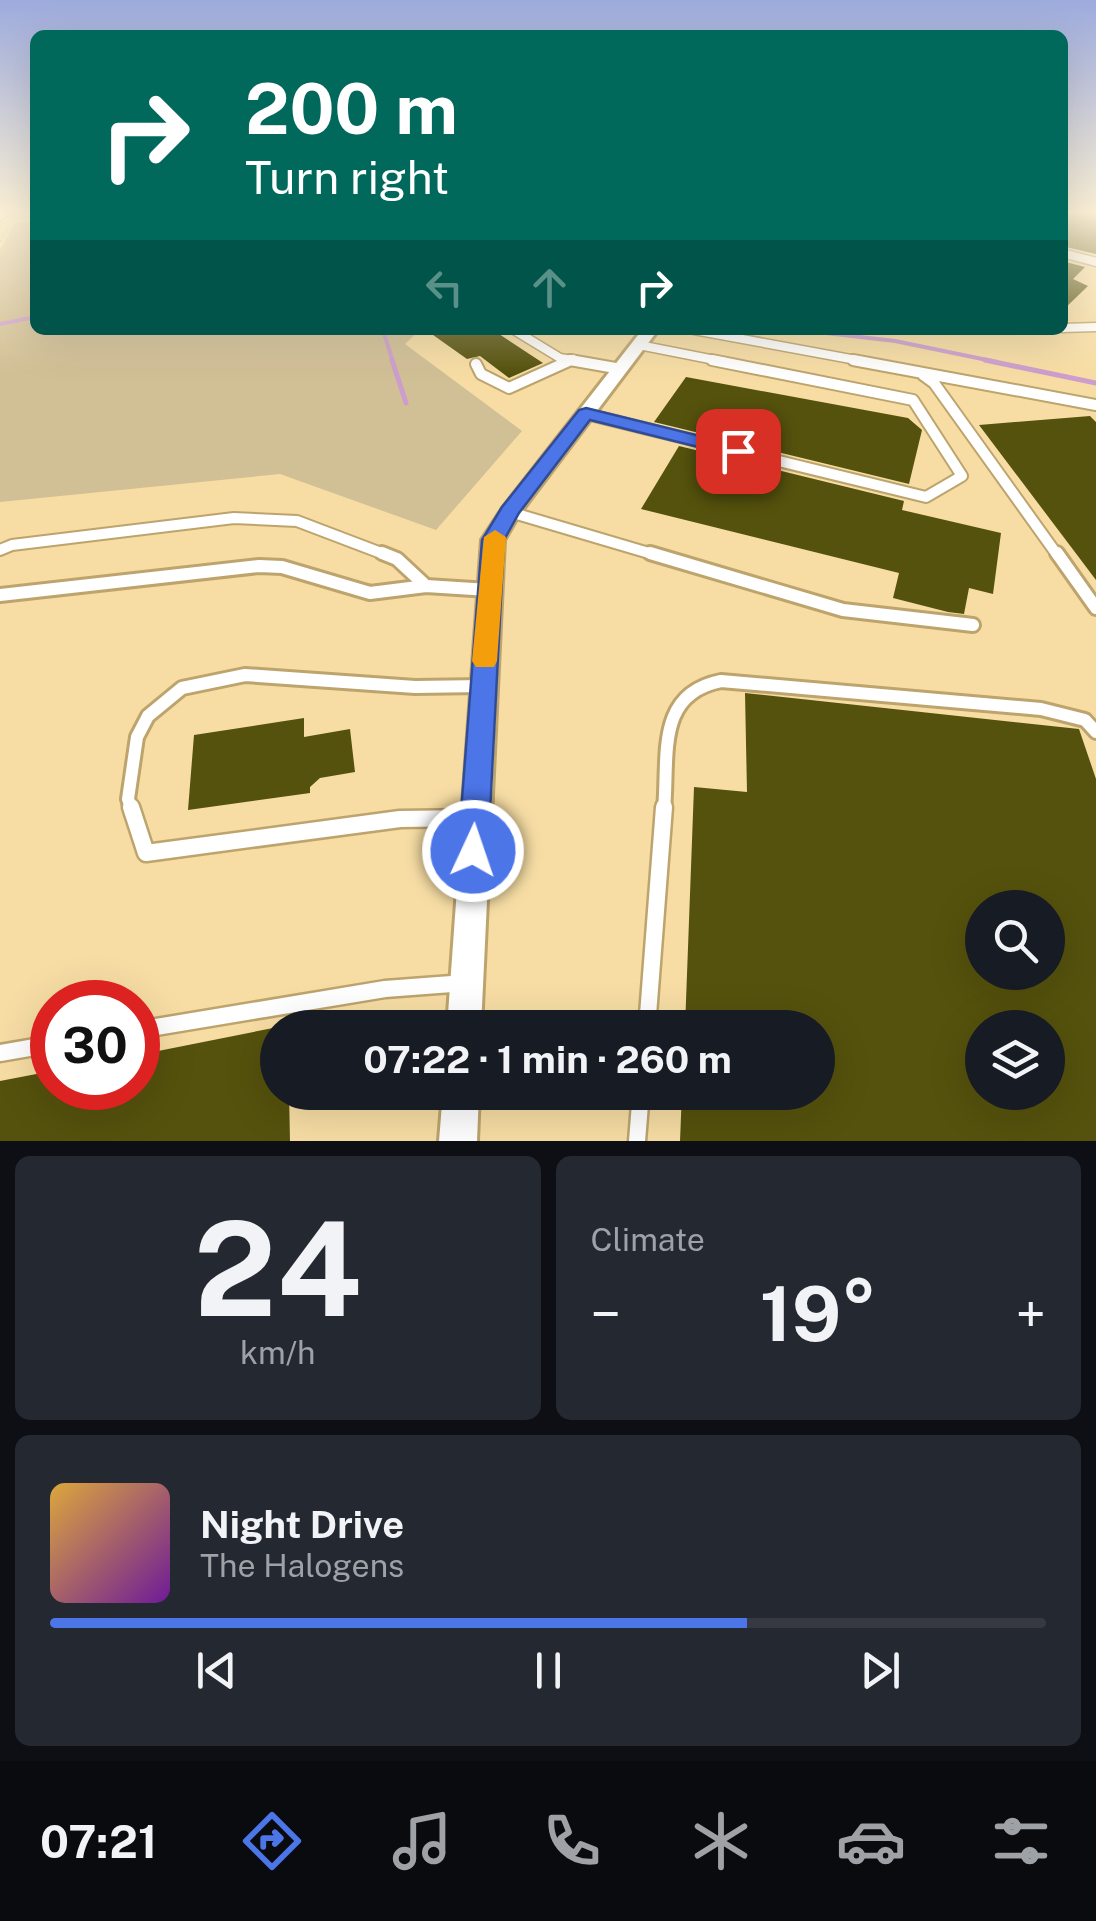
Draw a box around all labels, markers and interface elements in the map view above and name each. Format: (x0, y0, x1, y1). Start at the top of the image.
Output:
text: 200 m (245, 67, 458, 150)
icon: right (80, 70, 210, 200)
text: Turn right (245, 151, 449, 204)
icon: left (417, 260, 472, 315)
icon: ahead (522, 260, 577, 315)
icon: right (627, 260, 682, 315)
pin (696, 409, 781, 494)
icon: arrive (711, 424, 766, 479)
position arrow (421, 799, 525, 903)
map controls (965, 890, 1065, 1110)
button: search (965, 890, 1065, 990)
speed limit sign: 30 (30, 980, 160, 1110)
button: layers (965, 1010, 1065, 1110)
text: 07:22 · 1 min · 260 m (363, 1037, 732, 1082)
text: 24 (194, 1193, 362, 1345)
text: Climate (591, 1221, 705, 1258)
text: 19° (760, 1270, 877, 1358)
text: − (591, 1282, 621, 1346)
text: + (1015, 1282, 1046, 1346)
text: km/h (240, 1334, 315, 1371)
text: Night Drive (200, 1502, 404, 1547)
text: The Halogens (200, 1547, 404, 1584)
icon: previous (189, 1643, 244, 1698)
icon: pause (521, 1643, 576, 1698)
icon: next (853, 1643, 908, 1698)
icon: directions (237, 1806, 307, 1876)
icon: music (387, 1806, 457, 1876)
icon: phone (537, 1806, 607, 1876)
icon: climate (686, 1806, 756, 1876)
icon: car (836, 1806, 906, 1876)
icon: filters (986, 1806, 1056, 1876)
text: 07:21 (40, 1815, 157, 1868)

